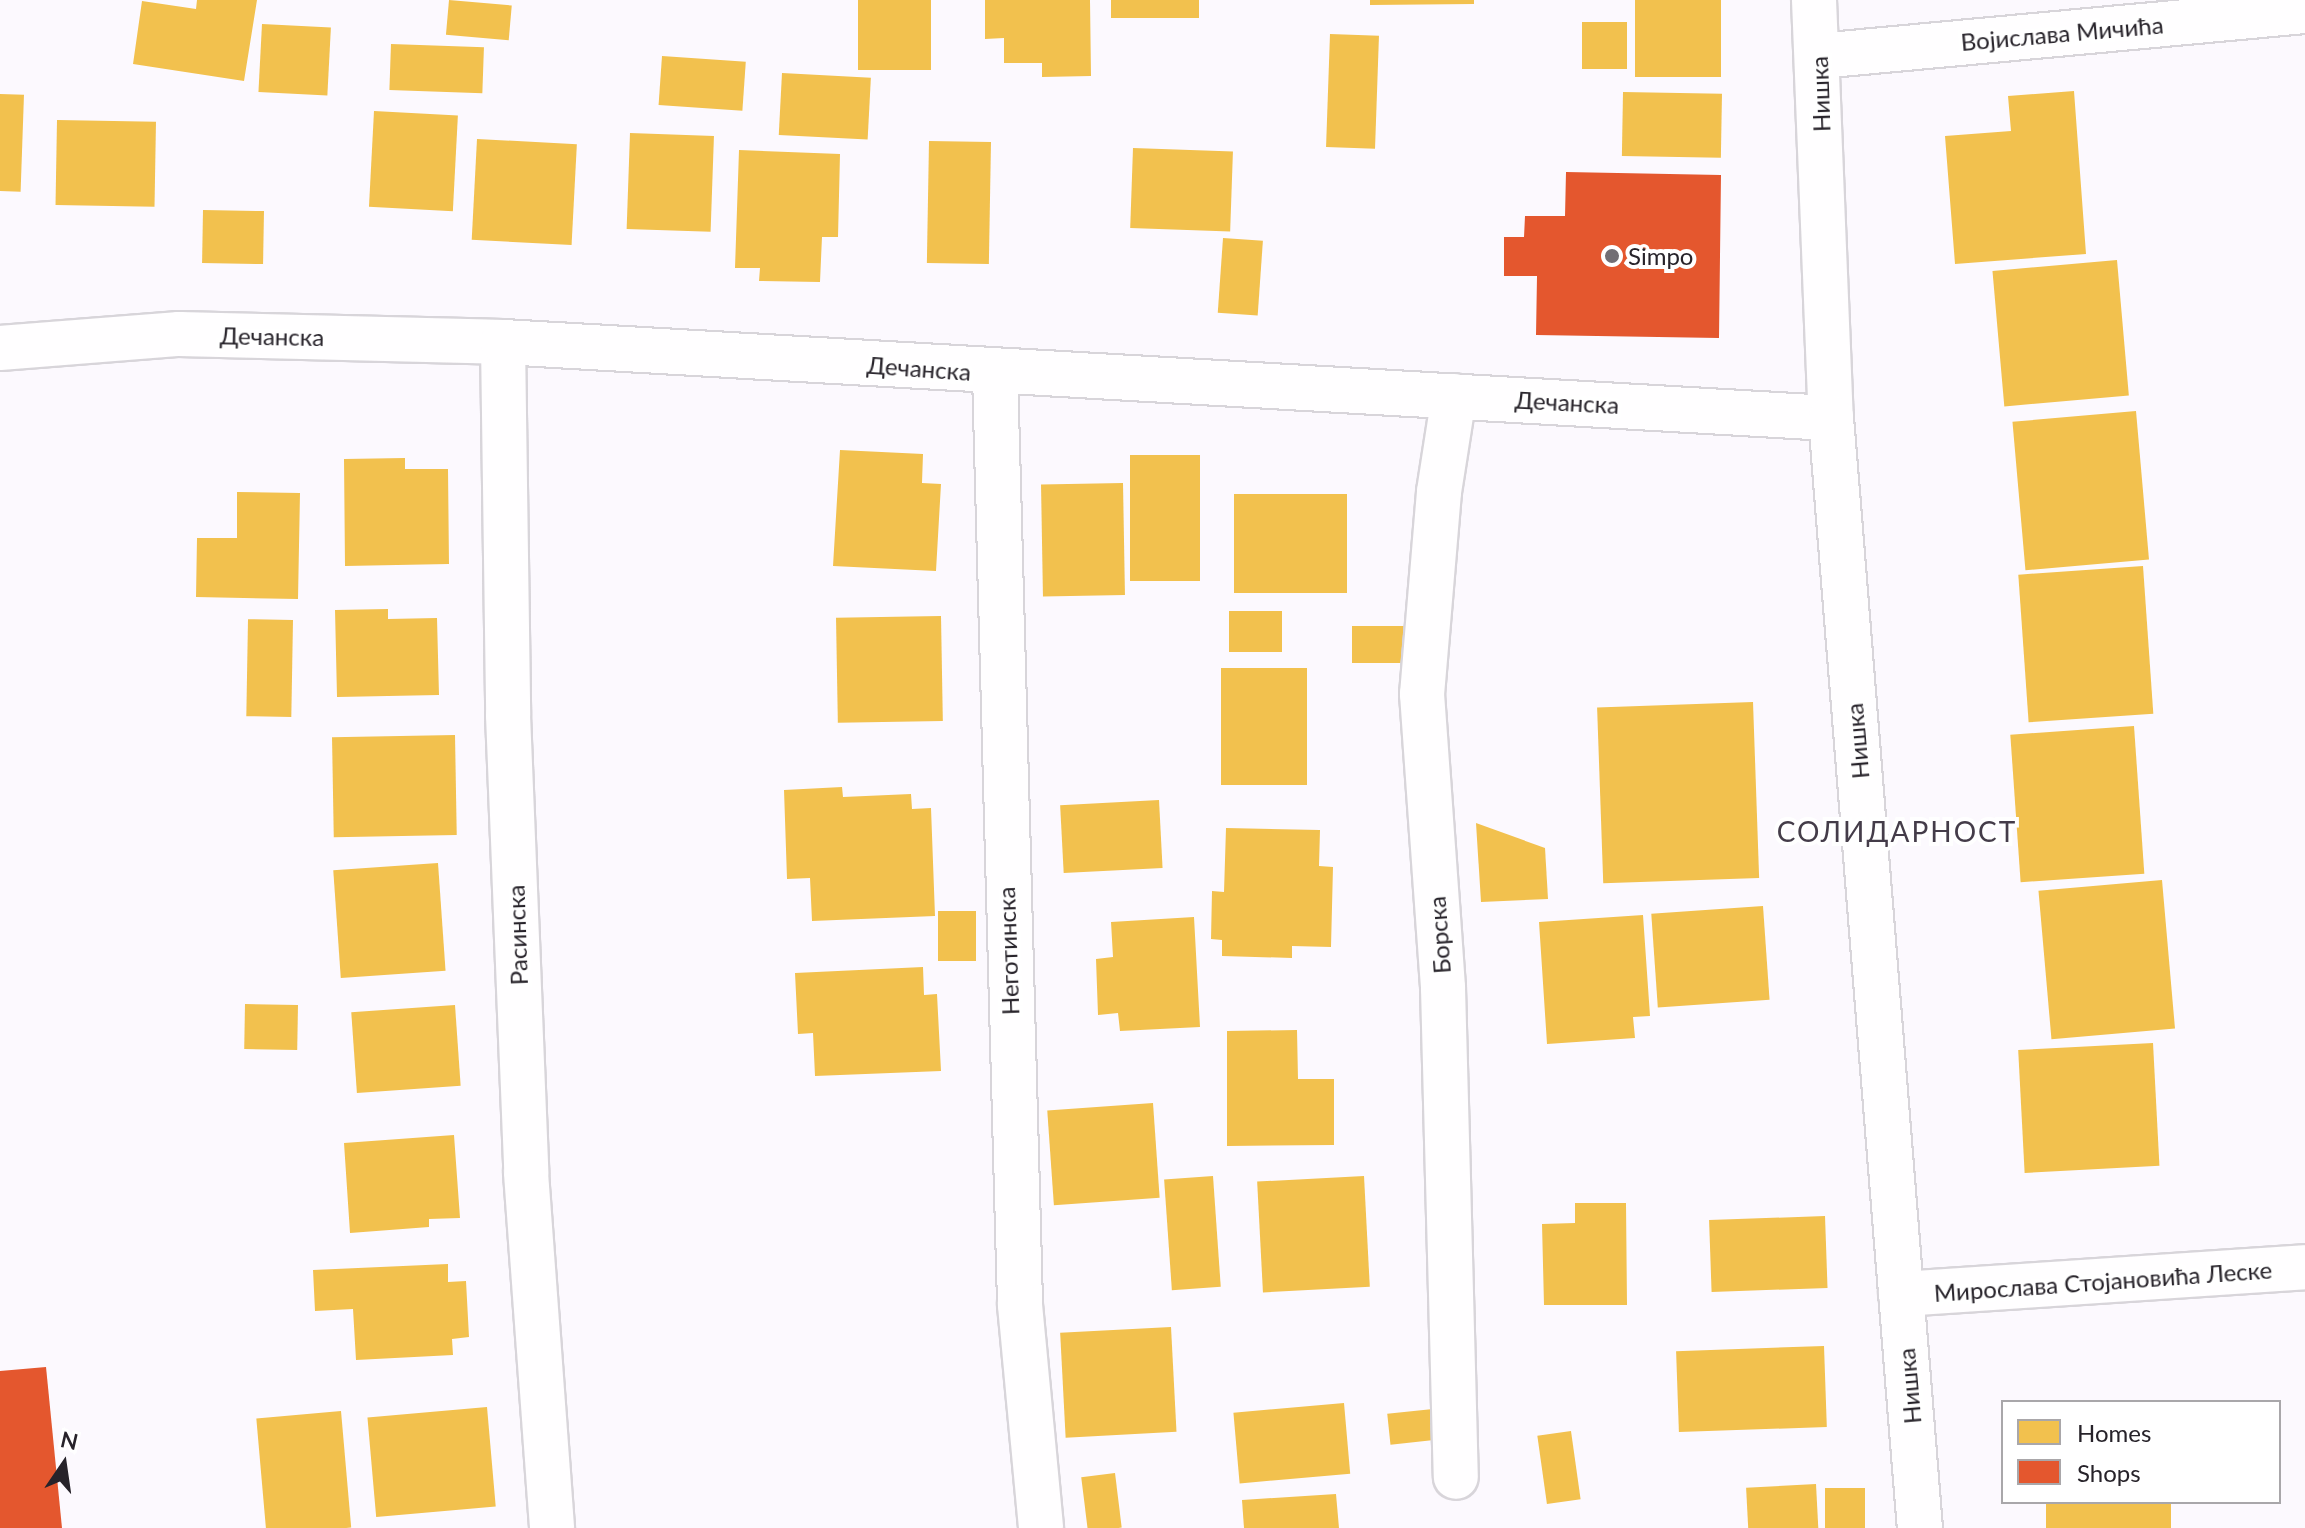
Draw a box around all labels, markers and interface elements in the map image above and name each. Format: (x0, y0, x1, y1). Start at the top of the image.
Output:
street label: Војислава Мичића (1959, 10, 2165, 56)
street label: Нишка (1804, 55, 1836, 133)
place label: Simpo (1628, 242, 1693, 270)
marker: Simpo (1603, 247, 1621, 265)
street label: Дечанска (220, 321, 324, 351)
street label: Дечанска (866, 350, 972, 386)
street label: Дечанска (1514, 385, 1620, 419)
street label: Нишка (1839, 702, 1875, 780)
district label: СОЛИДАРНОСТ (1777, 814, 2017, 848)
street label: Расинска (501, 884, 533, 986)
street label: Неготинска (991, 886, 1025, 1016)
street label: Борска (1422, 895, 1456, 975)
street label: Мирослава Стојановића Леске (1933, 1255, 2273, 1307)
street label: Нишка (1891, 1347, 1927, 1425)
legend (2001, 1400, 2281, 1504)
text: Homes (2077, 1418, 2151, 1447)
north arrow (24, 1424, 104, 1504)
text: N (58, 1425, 81, 1455)
text: Shops (2077, 1458, 2141, 1487)

